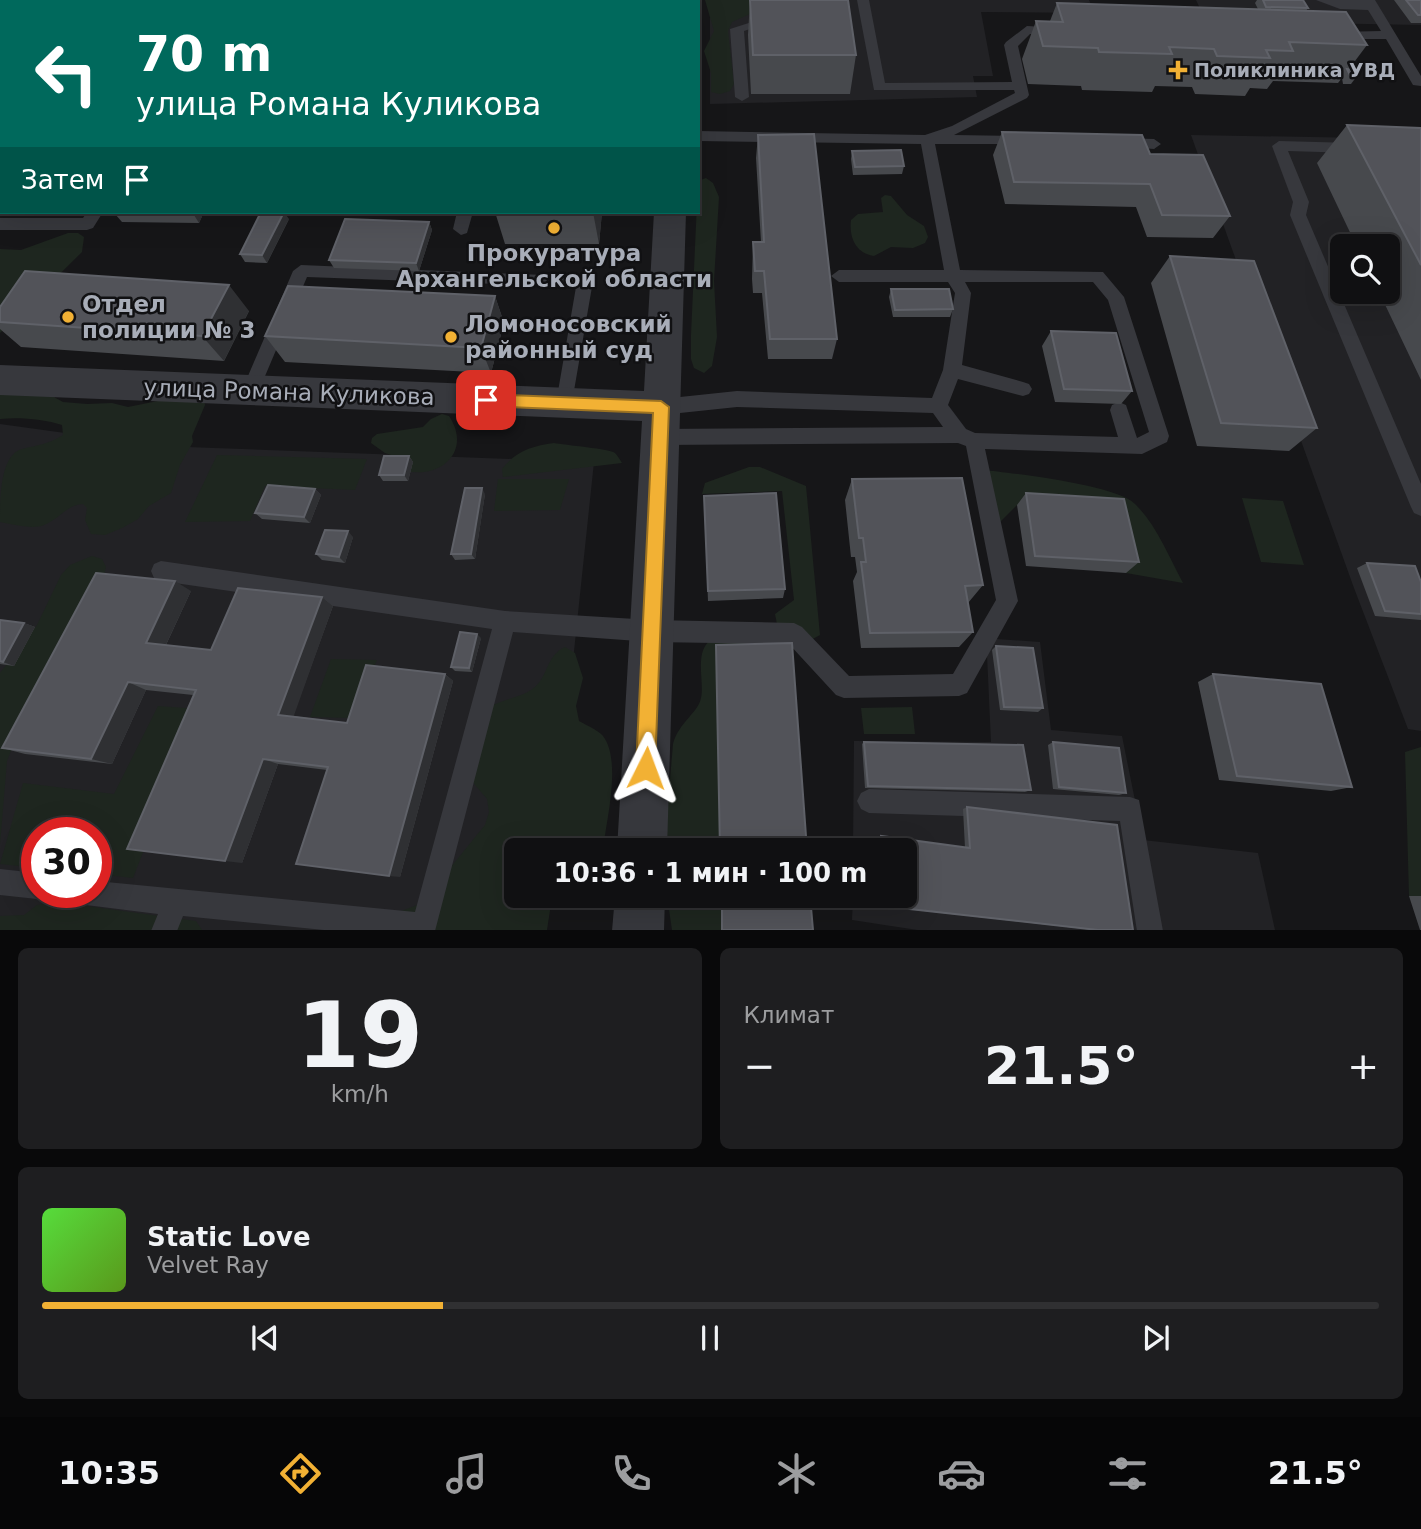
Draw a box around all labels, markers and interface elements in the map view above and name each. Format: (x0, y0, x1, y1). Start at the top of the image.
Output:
text: 70 m (136, 26, 272, 83)
icon: left (21, 28, 112, 119)
place label: Поликлиника УВД (1194, 59, 1395, 81)
marker: Поликлиника УВД (1168, 60, 1188, 80)
text: улица Романа Куликова (136, 85, 541, 123)
icon: arrive (118, 161, 156, 199)
text: Затем (21, 165, 104, 195)
marker: Прокуратура Архангельской области (546, 220, 562, 236)
map controls (1330, 234, 1400, 304)
button: search (1330, 234, 1400, 304)
place label: Прокуратура Архангельской области (396, 240, 712, 292)
place label: Отдел полиции № 3 (82, 291, 256, 343)
marker: Отдел полиции № 3 (60, 309, 76, 325)
place label: Ломоносовский районный cуд (465, 311, 672, 363)
marker: Ломоносовский районный cуд (443, 329, 459, 345)
pin (456, 370, 516, 430)
street label: улица Романа Куликова (143, 374, 435, 410)
icon: arrive (467, 381, 505, 419)
position arrow (609, 731, 683, 805)
speed limit sign: 30 (21, 817, 112, 908)
text: 10:36 · 1 мин · 100 m (554, 858, 867, 888)
text: 19 (296, 983, 423, 1088)
text: Климат (744, 1002, 834, 1028)
text: 21.5° (984, 1036, 1138, 1096)
text: − (744, 1044, 775, 1088)
text: + (1347, 1044, 1379, 1088)
text: km/h (331, 1081, 389, 1107)
text: Static Love (147, 1222, 311, 1252)
text: Velvet Ray (147, 1252, 269, 1278)
icon: previous (246, 1319, 284, 1357)
icon: pause (691, 1319, 729, 1357)
icon: next (1137, 1319, 1175, 1357)
icon: directions (276, 1449, 325, 1498)
icon: music (442, 1449, 491, 1498)
icon: phone (607, 1449, 656, 1498)
icon: climate (772, 1449, 821, 1498)
icon: car (937, 1449, 986, 1498)
icon: filters (1103, 1449, 1152, 1498)
text: 10:35 (58, 1454, 160, 1492)
text: 21.5° (1268, 1454, 1363, 1492)

